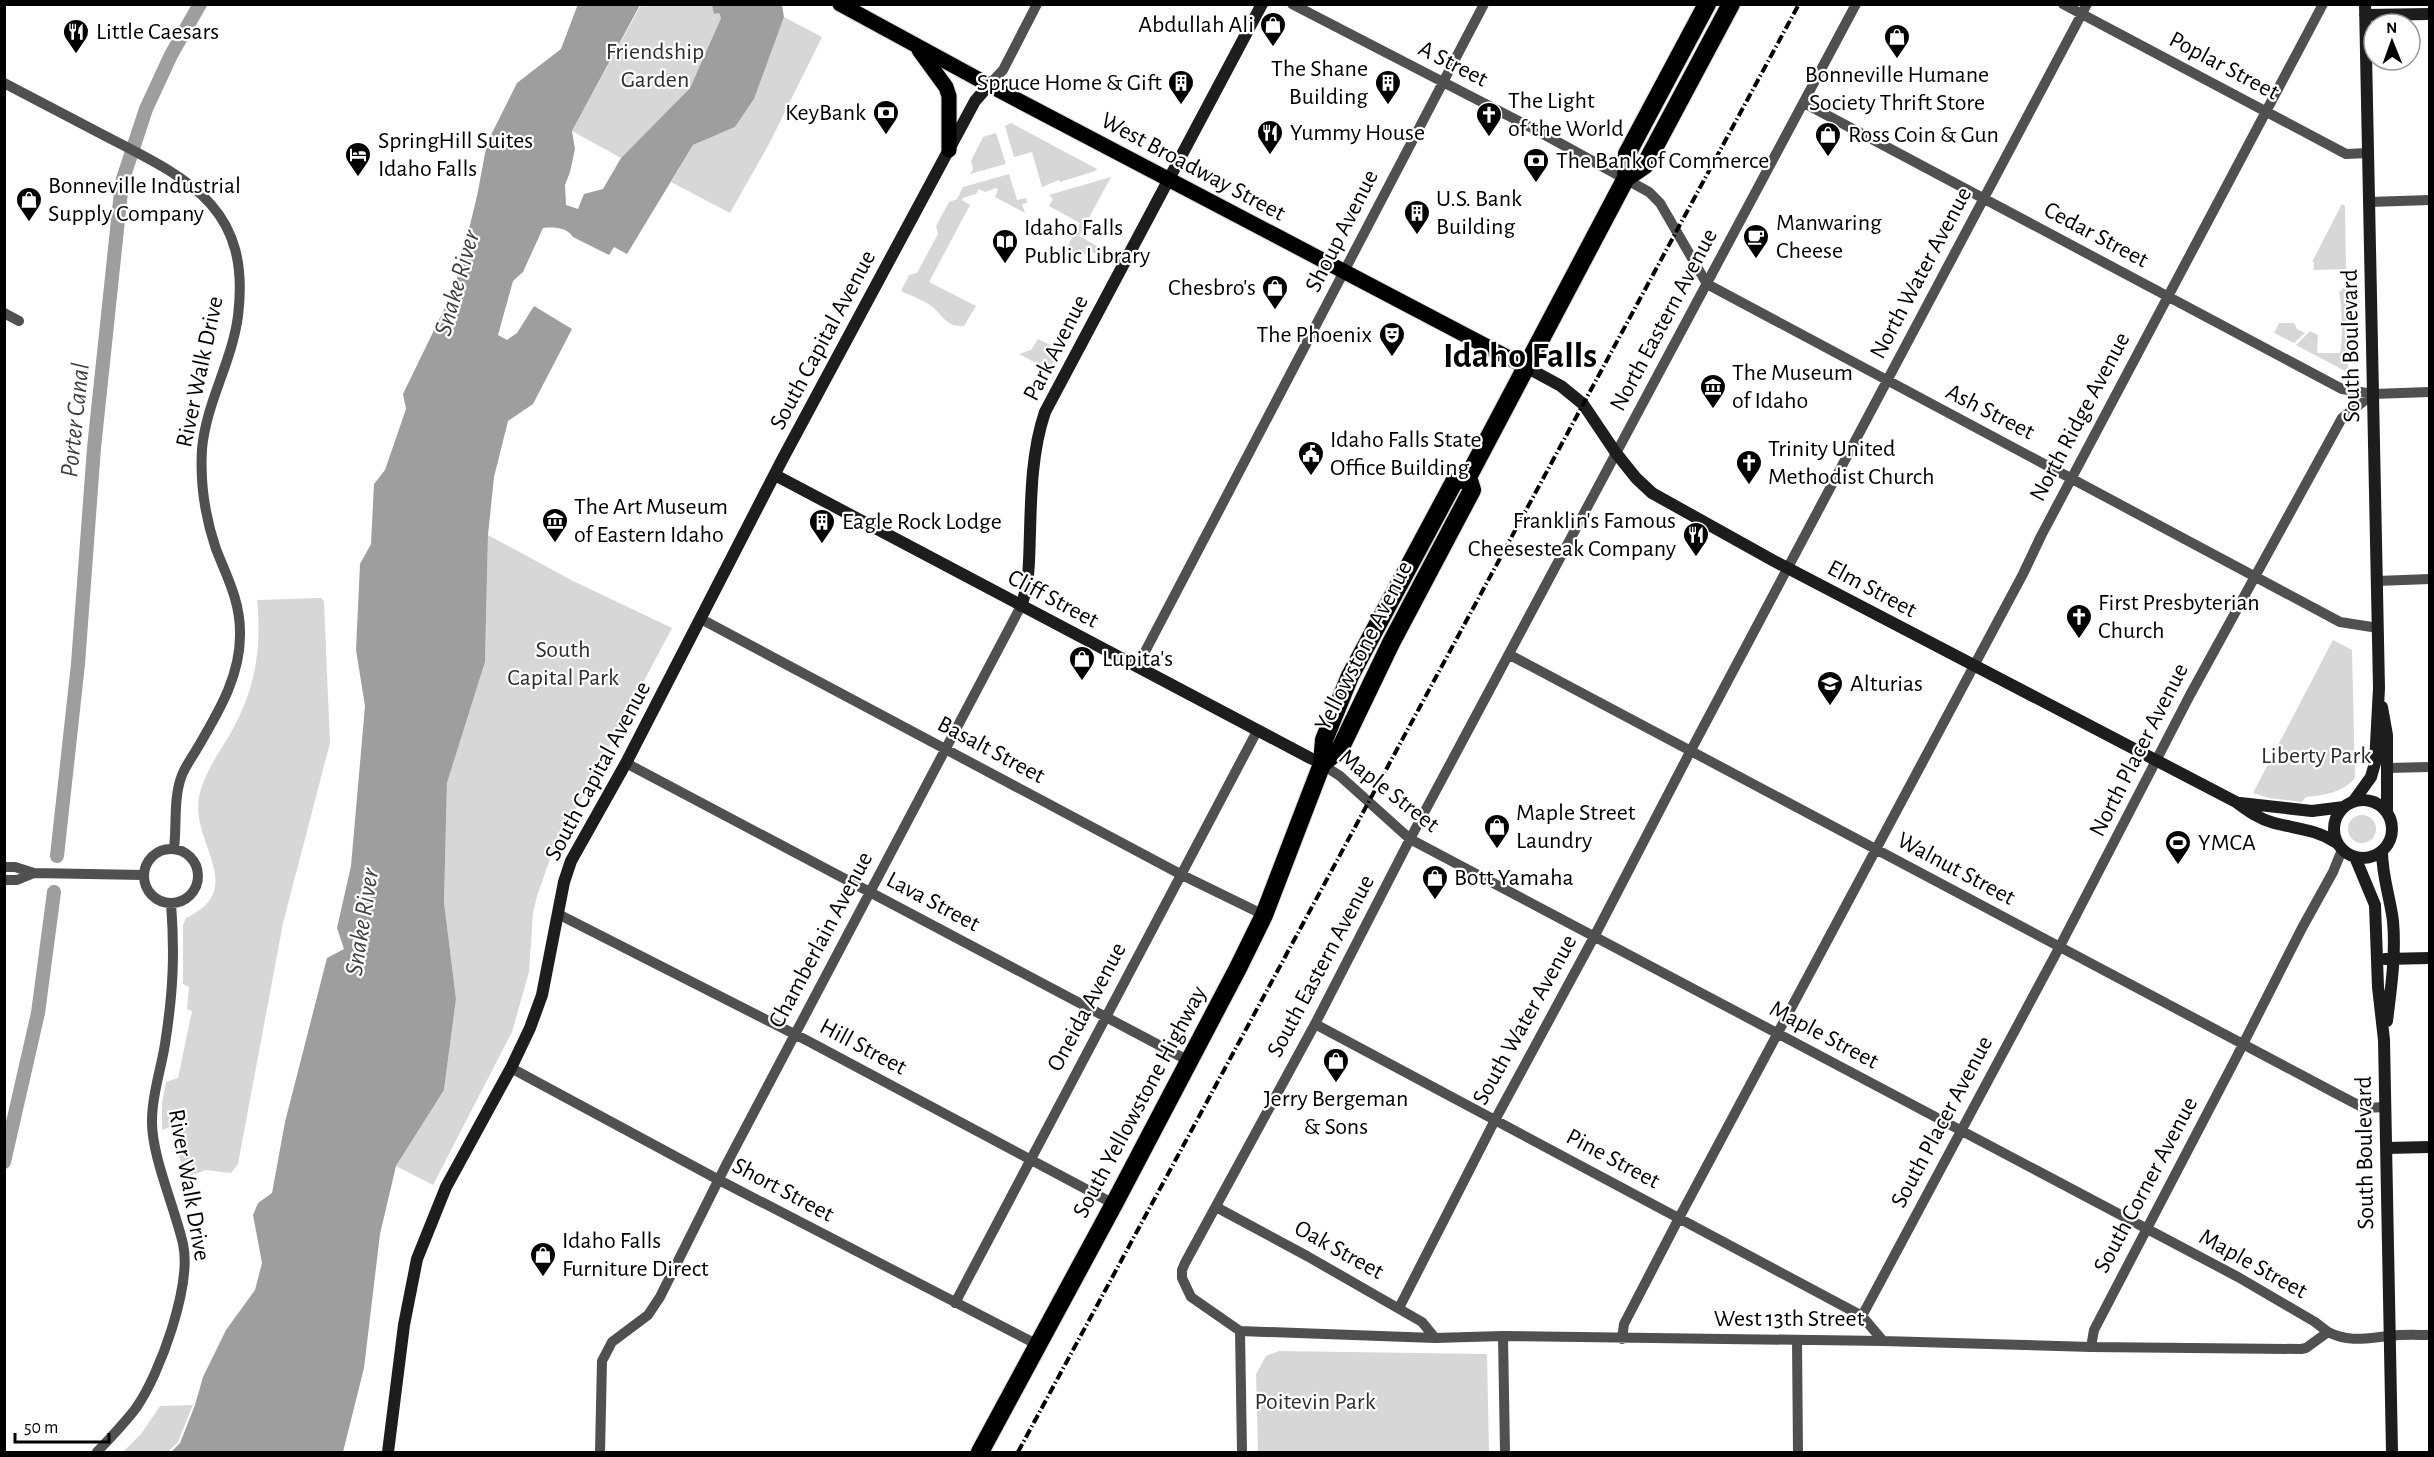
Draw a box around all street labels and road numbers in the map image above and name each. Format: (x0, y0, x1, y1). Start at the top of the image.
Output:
street label: Poplar Street (2165, 27, 2283, 105)
street label: A Street (1414, 36, 1492, 92)
street label: West Broadway Street (1097, 108, 1289, 226)
street label: Shoup Avenue (1301, 166, 1383, 296)
street label: North Water Avenue (1866, 183, 1976, 363)
street label: Cedar Street (2040, 198, 2153, 273)
street label: North Eastern Avenue (1606, 225, 1722, 415)
street label: South Capital Avenue (766, 246, 880, 434)
street label: South Boulevard (2338, 269, 2364, 423)
street label: Park Avenue (1019, 291, 1093, 405)
street label: River Walk Drive (172, 294, 228, 450)
street label: North Ridge Avenue (2025, 329, 2135, 505)
street label: Ash Street (1942, 380, 2038, 445)
street label: Elm Street (1823, 556, 1921, 623)
street label: Yellowstone Avenue (1311, 557, 1417, 735)
street label: Cliff Street (1004, 565, 1103, 633)
street label: North Placer Avenue (2085, 660, 2193, 840)
street label: South Capital Avenue (541, 677, 655, 865)
street label: Basalt Street (933, 712, 1049, 788)
street label: Maple Street (1335, 745, 1444, 837)
street label: Walnut Street (1893, 828, 2019, 910)
street label: Chamberlain Avenue (765, 848, 877, 1032)
street label: Lava Street (882, 867, 984, 937)
street label: South Eastern Avenue (1263, 871, 1379, 1061)
street label: South Water Avenue (1468, 931, 1582, 1109)
street label: Oneida Avenue (1043, 939, 1131, 1075)
street label: South Yellowstone Highway (1069, 982, 1211, 1222)
street label: Maple Street (1766, 996, 1883, 1074)
street label: Hill Street (816, 1014, 911, 1080)
street label: South Placer Avenue (1887, 1032, 1997, 1212)
street label: South Boulevard (2352, 1076, 2378, 1230)
street label: South Corner Avenue (2090, 1093, 2202, 1277)
street label: River Walk Drive (164, 1107, 214, 1263)
street label: Pine Street (1562, 1124, 1664, 1194)
street label: Short Street (728, 1153, 838, 1227)
street label: Oak Street (1290, 1216, 1388, 1284)
street label: Maple Street (2195, 1225, 2311, 1304)
street label: West 13th Street (1714, 1307, 1865, 1331)

